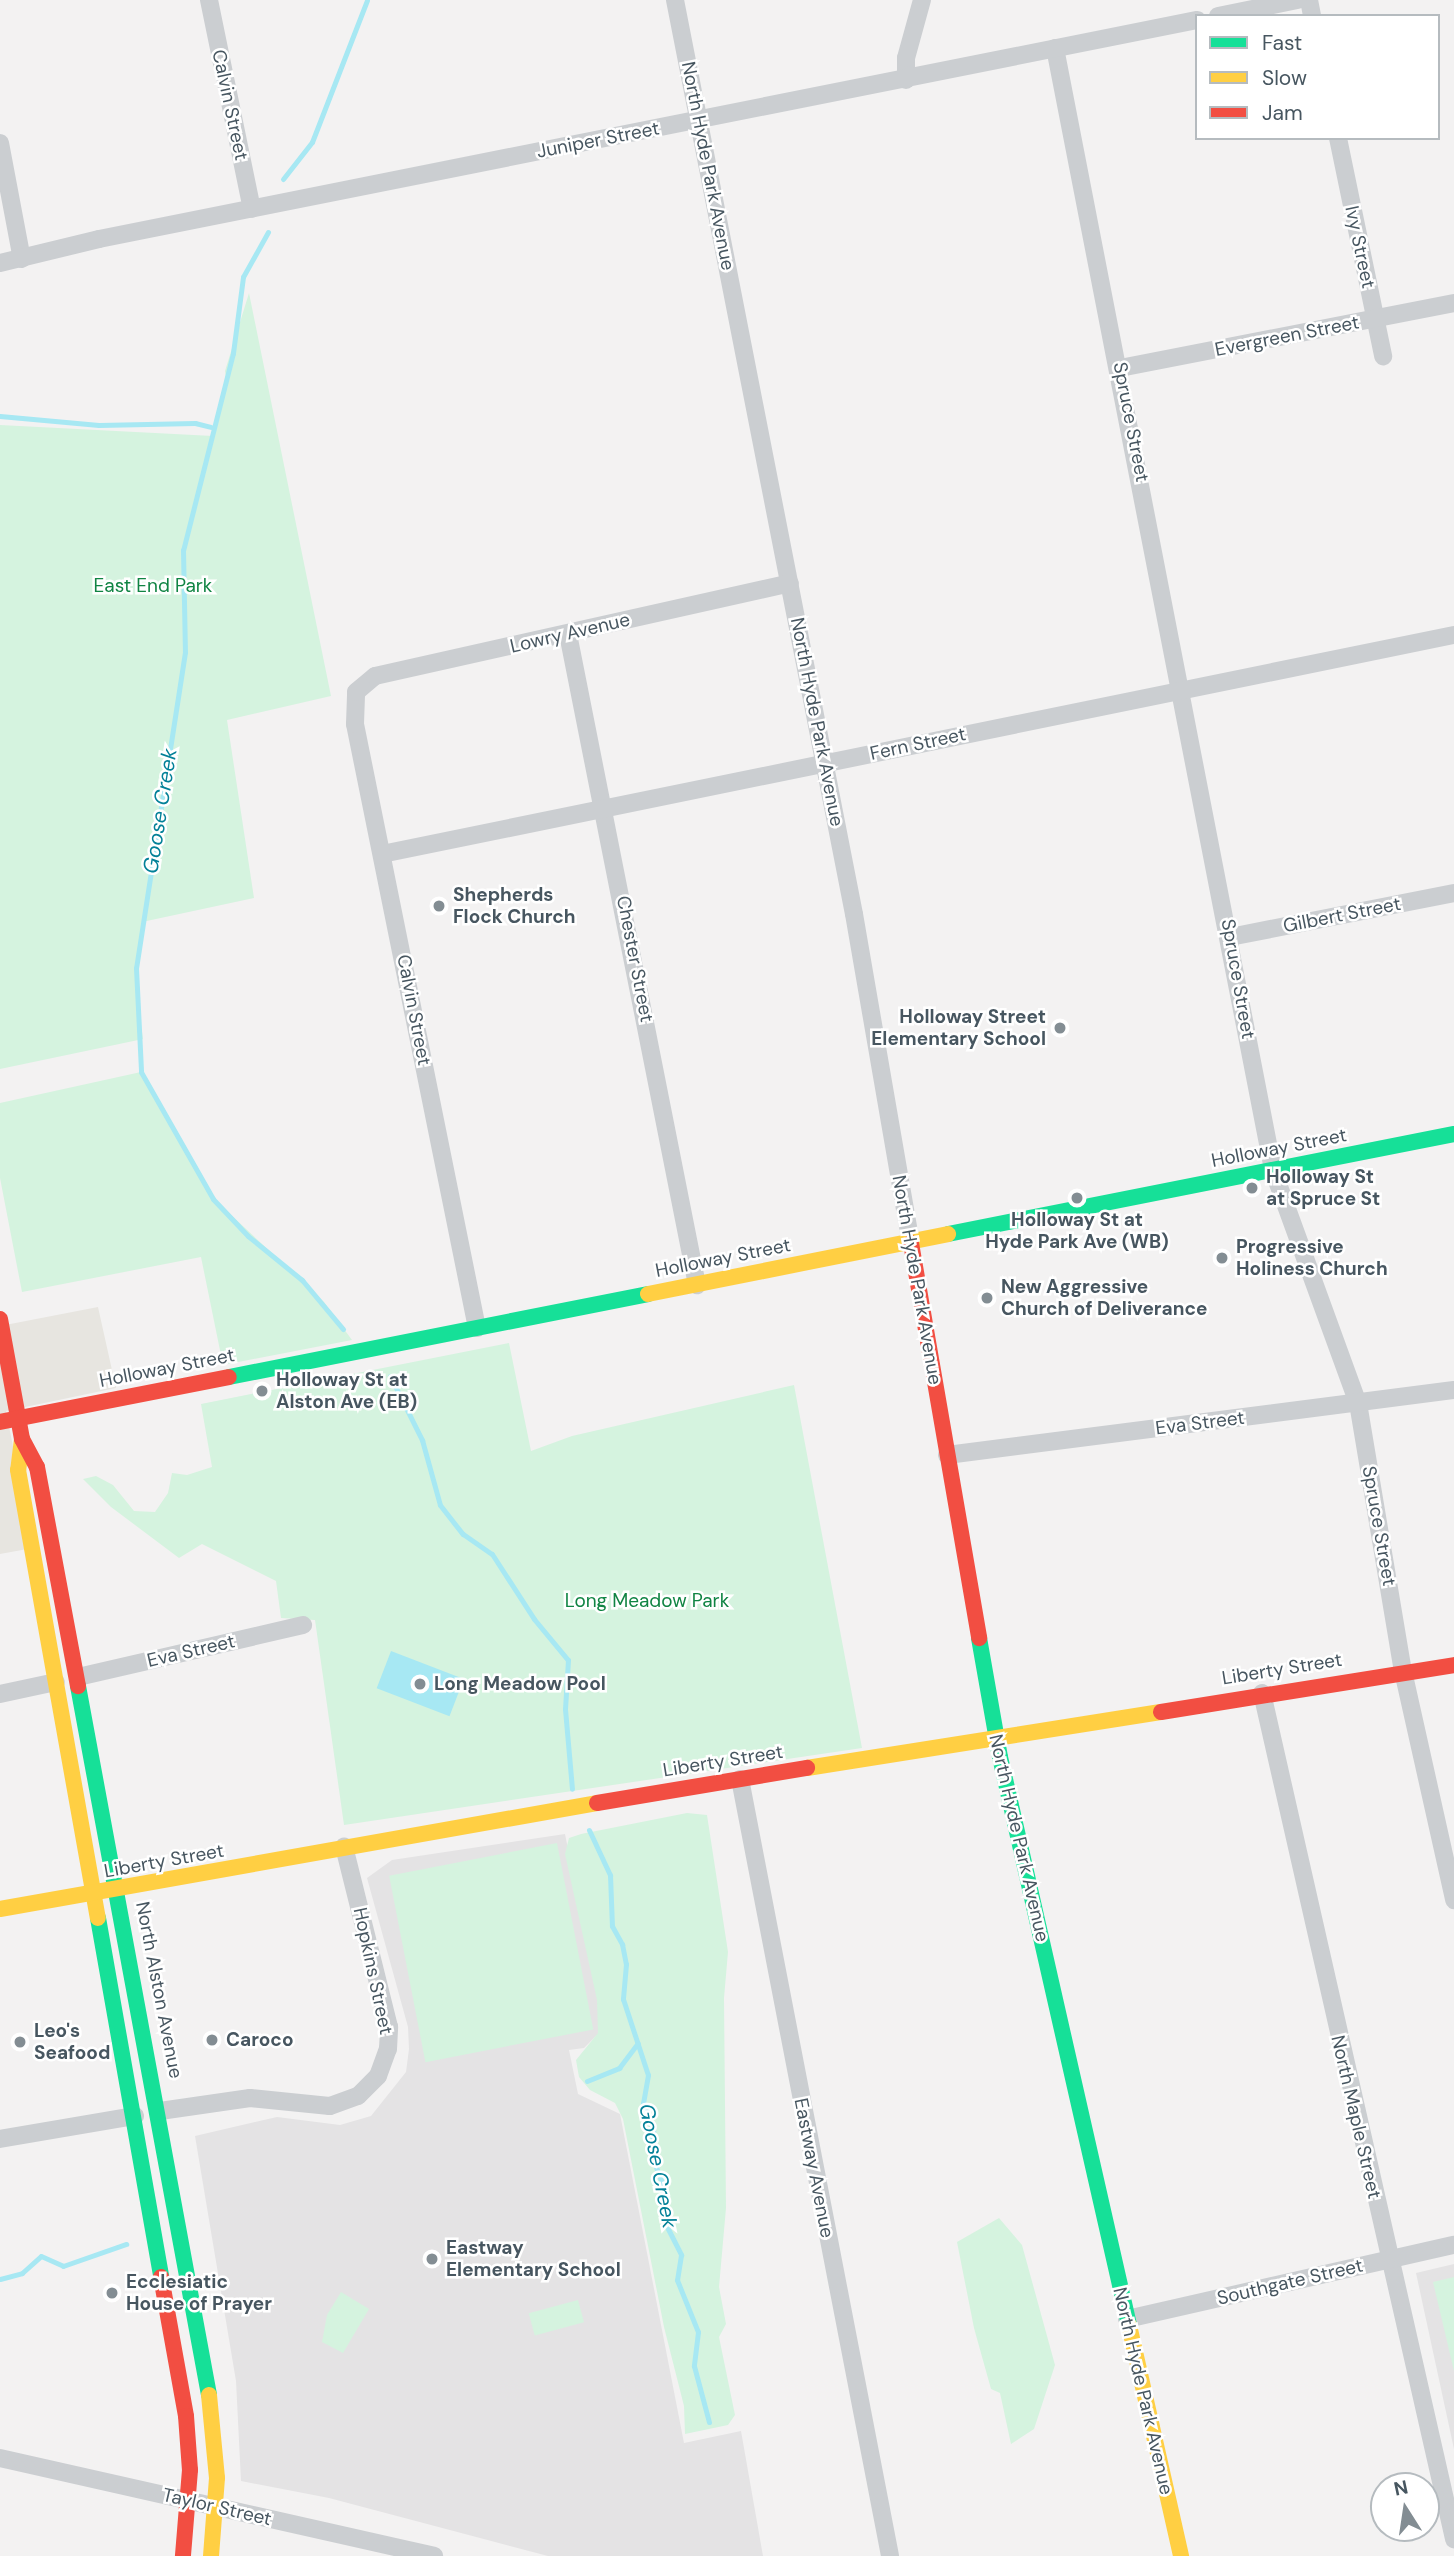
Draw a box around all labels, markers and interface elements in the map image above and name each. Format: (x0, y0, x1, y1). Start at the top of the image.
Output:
legend (1195, 14, 1440, 140)
text: Fast (1262, 29, 1302, 57)
street label: Calvin Street (207, 48, 253, 162)
street label: North Hyde Park Avenue (677, 60, 739, 272)
text: Slow (1262, 64, 1307, 92)
text: Jam (1262, 99, 1303, 127)
street label: Juniper Street (535, 117, 661, 163)
street label: Ivy Street (1340, 204, 1380, 290)
street label: Evergreen Street (1213, 311, 1361, 361)
street label: Spruce Street (1108, 360, 1154, 484)
park label: East End Park (94, 575, 212, 597)
street label: Lowry Avenue (508, 608, 632, 658)
street label: North Hyde Park Avenue (786, 616, 848, 828)
street label: Fern Street (868, 723, 968, 765)
water label: Goose Creek (138, 747, 182, 875)
place label: Shepherds Flock Church (453, 884, 576, 928)
street label: Gilbert Street (1281, 892, 1403, 938)
street label: Chester Street (612, 894, 658, 1024)
marker: Shepherds Flock Church (431, 898, 447, 914)
street label: Spruce Street (1216, 917, 1260, 1041)
street label: Calvin Street (392, 953, 436, 1067)
place label: Holloway Street Elementary School (871, 1006, 1046, 1050)
marker: Holloway Street Elementary School (1052, 1020, 1068, 1036)
street label: Holloway Street (1209, 1124, 1349, 1172)
place label: Holloway St at Spruce St (1266, 1166, 1380, 1210)
street label: North Hyde Park Avenue (887, 1173, 947, 1387)
marker: Holloway St at Spruce St (1244, 1180, 1260, 1196)
marker: Holloway St at Hyde Park Ave (WB) (1069, 1190, 1085, 1206)
place label: Holloway St at Hyde Park Ave (WB) (985, 1209, 1169, 1253)
street label: Holloway Street (653, 1234, 793, 1282)
place label: Progressive Holiness Church (1236, 1236, 1388, 1280)
marker: Progressive Holiness Church (1214, 1250, 1230, 1266)
place label: New Aggressive Church of Deliverance (1001, 1276, 1207, 1320)
marker: New Aggressive Church of Deliverance (979, 1290, 995, 1306)
street label: Holloway Street (97, 1344, 237, 1392)
place label: Holloway St at Alston Ave (EB) (276, 1369, 417, 1413)
marker: Holloway St at Alston Ave (EB) (254, 1383, 270, 1399)
street label: Eva Street (1154, 1406, 1246, 1440)
street label: Spruce Street (1357, 1464, 1401, 1588)
park label: Long Meadow Park (565, 1590, 729, 1612)
street label: Eva Street (145, 1630, 237, 1672)
street label: Liberty Street (1220, 1648, 1344, 1690)
place label: Long Meadow Pool (434, 1673, 606, 1695)
marker: Long Meadow Pool (412, 1676, 428, 1692)
street label: North Hyde Park Avenue (984, 1732, 1054, 1944)
street label: Liberty Street (661, 1740, 785, 1782)
street label: Liberty Street (102, 1839, 226, 1883)
street label: North Alston Avenue (131, 1900, 187, 2080)
street label: Hopkins Street (348, 1905, 398, 2037)
place label: Leo's Seafood (34, 2020, 110, 2064)
place label: Caroco (226, 2029, 293, 2051)
marker: Caroco (204, 2032, 220, 2048)
street label: North Maple Street (1326, 2033, 1386, 2201)
marker: Leo's Seafood (12, 2034, 28, 2050)
street label: Eastway Avenue (789, 2096, 839, 2240)
water label: Goose Creek (634, 2102, 682, 2230)
place label: Eastway Elementary School (446, 2237, 621, 2281)
marker: Eastway Elementary School (424, 2251, 440, 2267)
street label: Southgate Street (1215, 2254, 1365, 2310)
place label: Ecclesiatic House of Prayer (126, 2271, 272, 2315)
marker: Ecclesiatic House of Prayer (104, 2285, 120, 2301)
street label: North Hyde Park Avenue (1108, 2285, 1178, 2497)
north arrow (1370, 2472, 1440, 2542)
text: N (1392, 2474, 1410, 2502)
street label: Taylor Street (160, 2483, 274, 2531)

